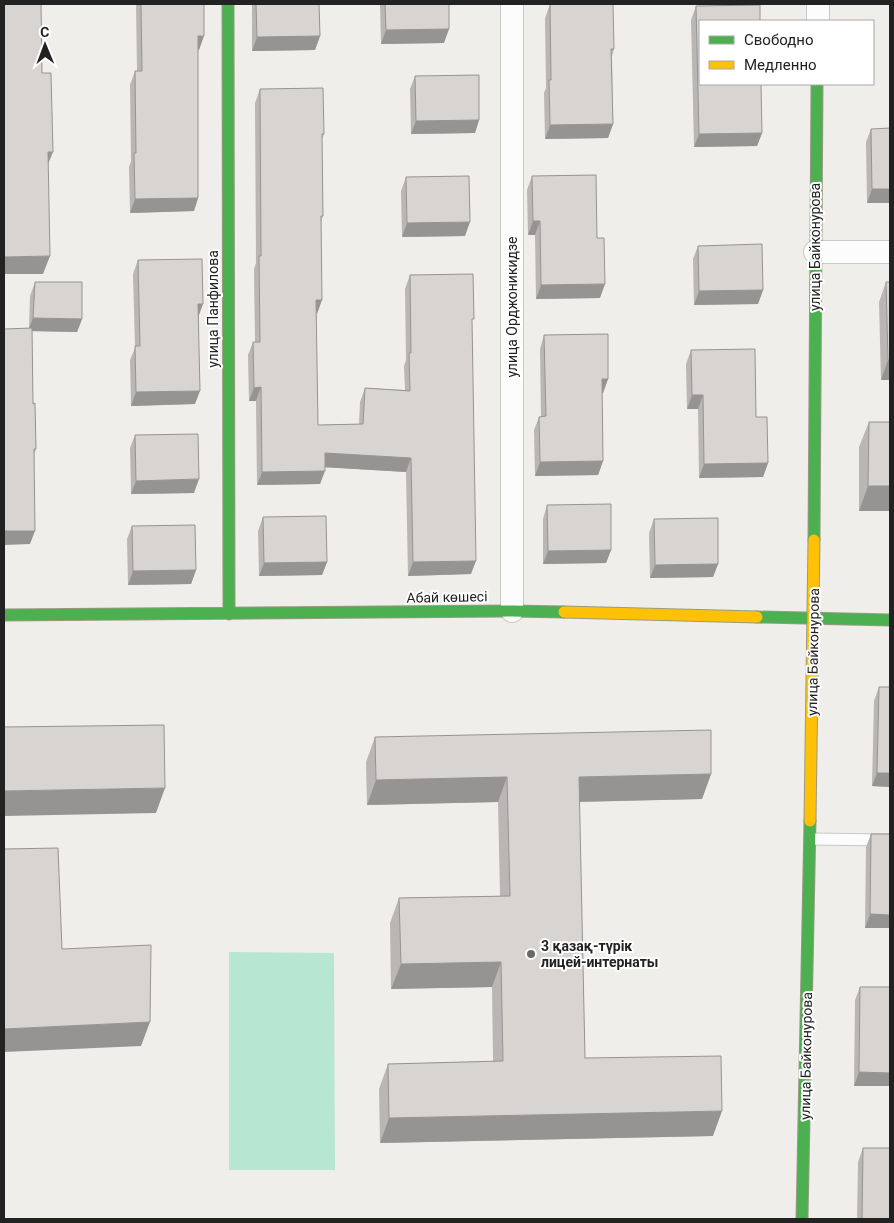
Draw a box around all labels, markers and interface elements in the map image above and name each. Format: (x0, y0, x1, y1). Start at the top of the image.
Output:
north arrow (20, 20, 70, 70)
legend (699, 20, 874, 85)
text: С (40, 24, 49, 40)
text: Свободно (744, 31, 813, 49)
text: Медленно (744, 56, 817, 74)
street label: улица Байконурова (807, 183, 823, 311)
street label: улица Орджоникидзе (504, 236, 520, 378)
street label: улица Панфилова (205, 250, 221, 368)
street label: Абай көшесі (406, 588, 488, 606)
street label: улица Байконурова (804, 588, 822, 716)
place label: 3 қазақ-түрік лицей-интернаты (541, 938, 658, 970)
marker: 3 қазақ-түрік лицей-интернаты (525, 948, 537, 960)
street label: улица Байконурова (797, 992, 815, 1120)

